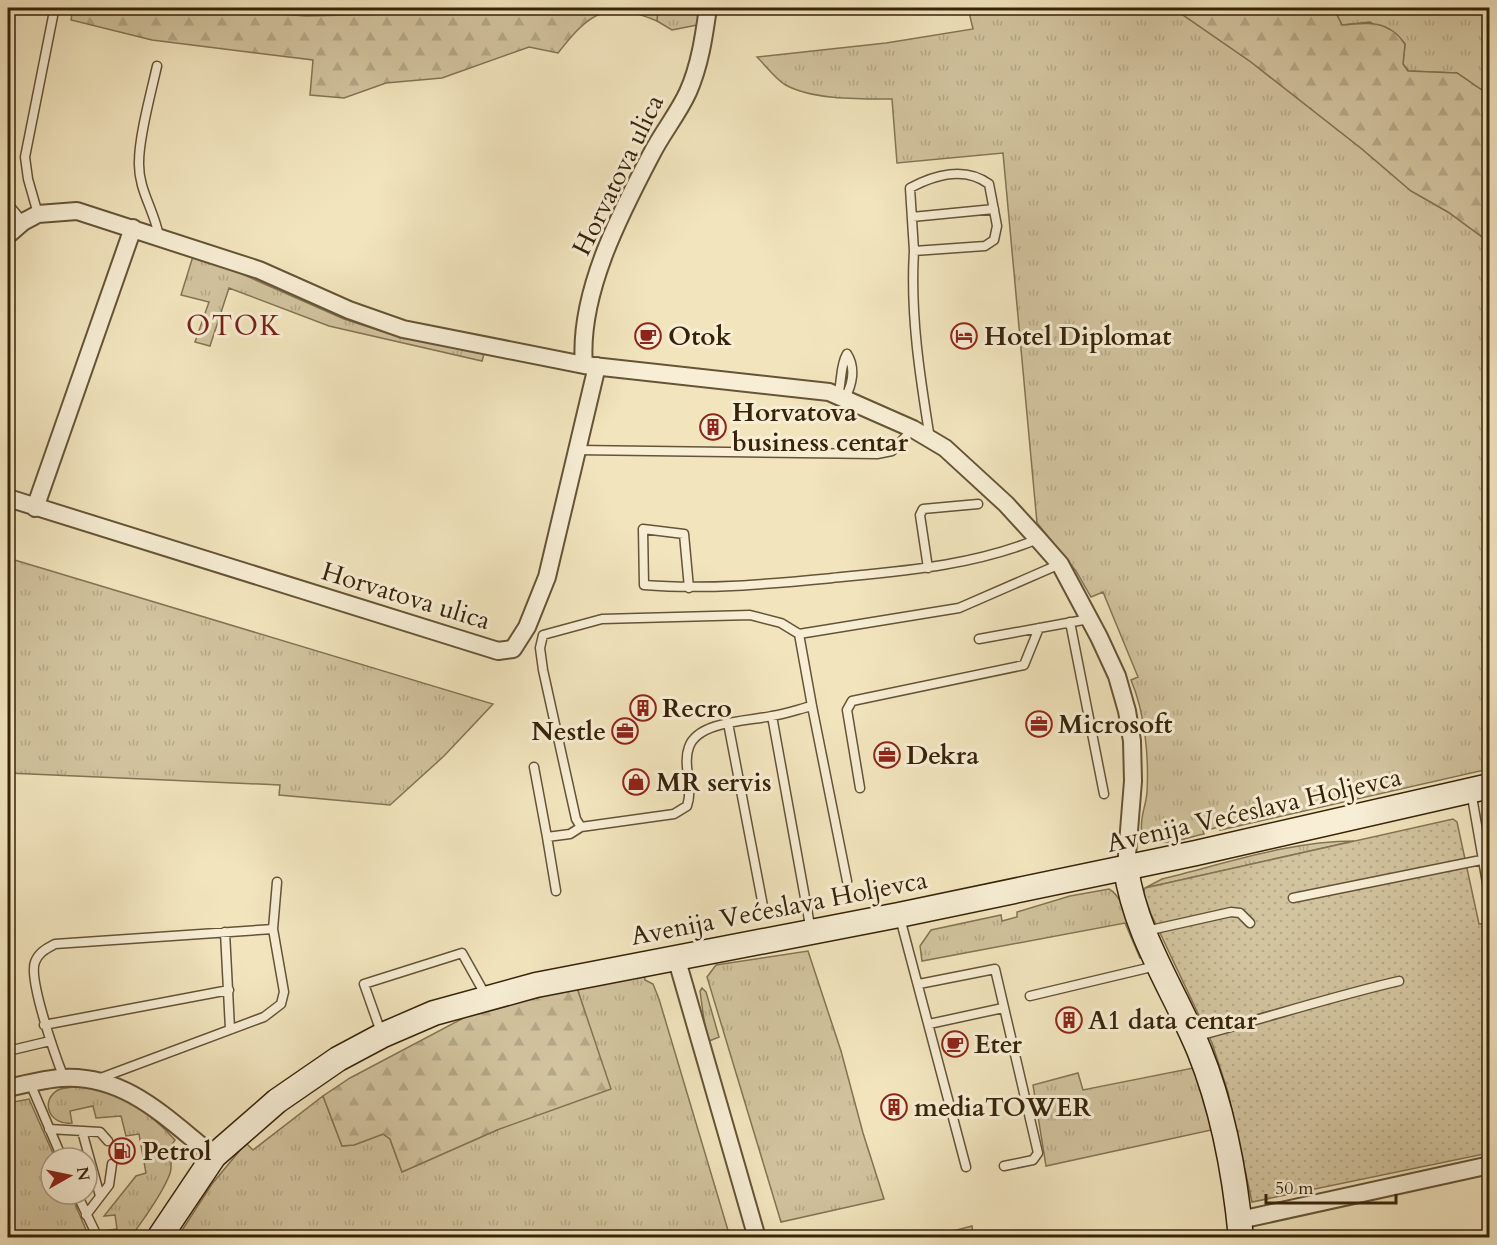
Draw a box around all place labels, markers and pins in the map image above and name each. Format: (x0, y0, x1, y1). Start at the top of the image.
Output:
place label: Otok (668, 319, 733, 354)
place label: Hotel Diplomat (984, 319, 1171, 354)
cafe icon: Otok (633, 321, 663, 351)
hotel icon: Hotel Diplomat (949, 321, 979, 351)
place label: Horvatova business centar (732, 395, 909, 460)
building icon: Horvatova business centar (698, 412, 728, 442)
place label: Recro (662, 691, 732, 726)
building icon: Recro (628, 693, 658, 723)
place label: Microsoft (1058, 707, 1172, 742)
office icon: Microsoft (1024, 709, 1054, 739)
place label: Nestle (531, 714, 606, 749)
office icon: Nestle (610, 716, 640, 746)
place label: Dekra (906, 738, 979, 773)
office icon: Dekra (872, 740, 902, 770)
place label: MR servis (656, 765, 772, 800)
shop icon: MR servis (621, 767, 651, 797)
place label: A1 data centar (1088, 1003, 1257, 1038)
building icon: A1 data centar (1054, 1005, 1084, 1035)
place label: Eter (974, 1027, 1023, 1062)
cafe icon: Eter (940, 1029, 970, 1059)
place label: mediaTOWER (914, 1090, 1091, 1125)
building icon: mediaTOWER (879, 1092, 909, 1122)
place label: Petrol (142, 1134, 212, 1169)
fuel station icon: Petrol (107, 1136, 137, 1166)

